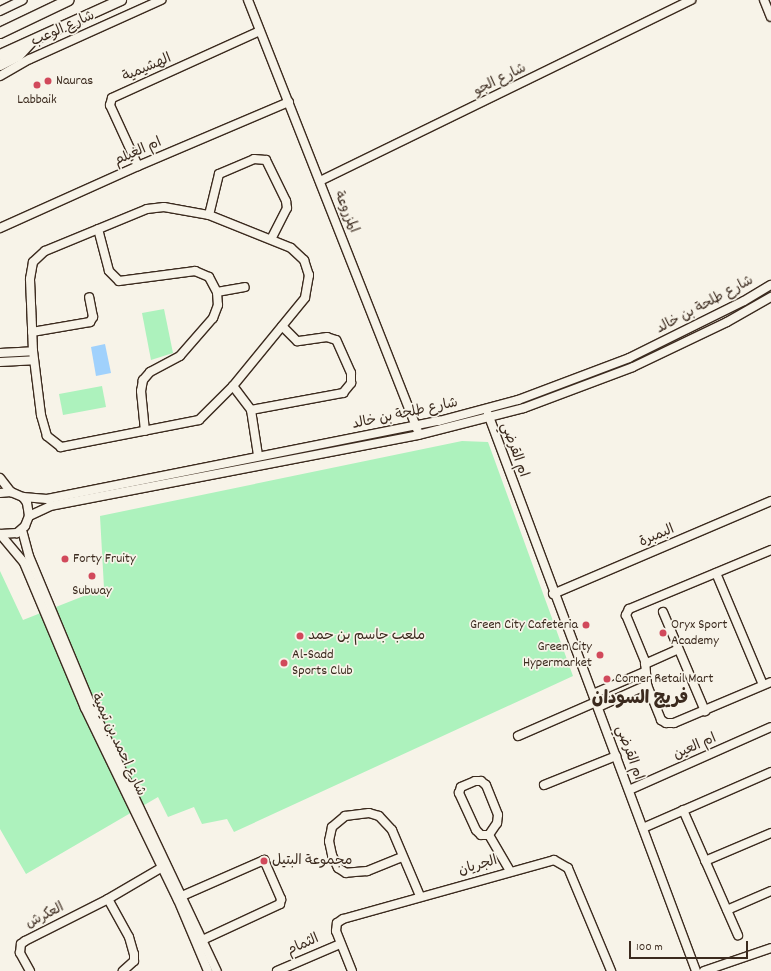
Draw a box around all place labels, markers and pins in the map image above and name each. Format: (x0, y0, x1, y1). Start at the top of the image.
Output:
place label: Nauras (56, 73, 93, 89)
marker: Nauras (43, 76, 53, 86)
marker: Labbaik (32, 80, 42, 90)
place label: Labbaik (17, 92, 57, 108)
place label: Forty Fruity (73, 551, 136, 567)
marker: Forty Fruity (60, 554, 70, 564)
marker: Subway (87, 571, 97, 581)
place label: Subway (72, 583, 112, 599)
place label: Green City Cafeteria (470, 617, 578, 633)
place label: Oryx Sport Academy (671, 617, 728, 650)
marker: Green City Cafeteria (581, 620, 591, 630)
place label: ملعب جاسم بن حمد (308, 628, 425, 644)
marker: Oryx Sport Academy (658, 628, 668, 638)
marker: ملعب جاسم بن حمد (295, 631, 305, 641)
place label: Green City Hypermarket (523, 639, 592, 672)
place label: Al-Sadd Sports Club (292, 647, 353, 680)
marker: Green City Hypermarket (595, 650, 605, 660)
marker: Al-Sadd Sports Club (279, 658, 289, 668)
place label: Corner Retail Mart (615, 671, 713, 687)
marker: Corner Retail Mart (602, 674, 612, 684)
place label: مجموعة البتيل (272, 853, 352, 869)
marker: مجموعة البتيل (259, 856, 269, 866)

